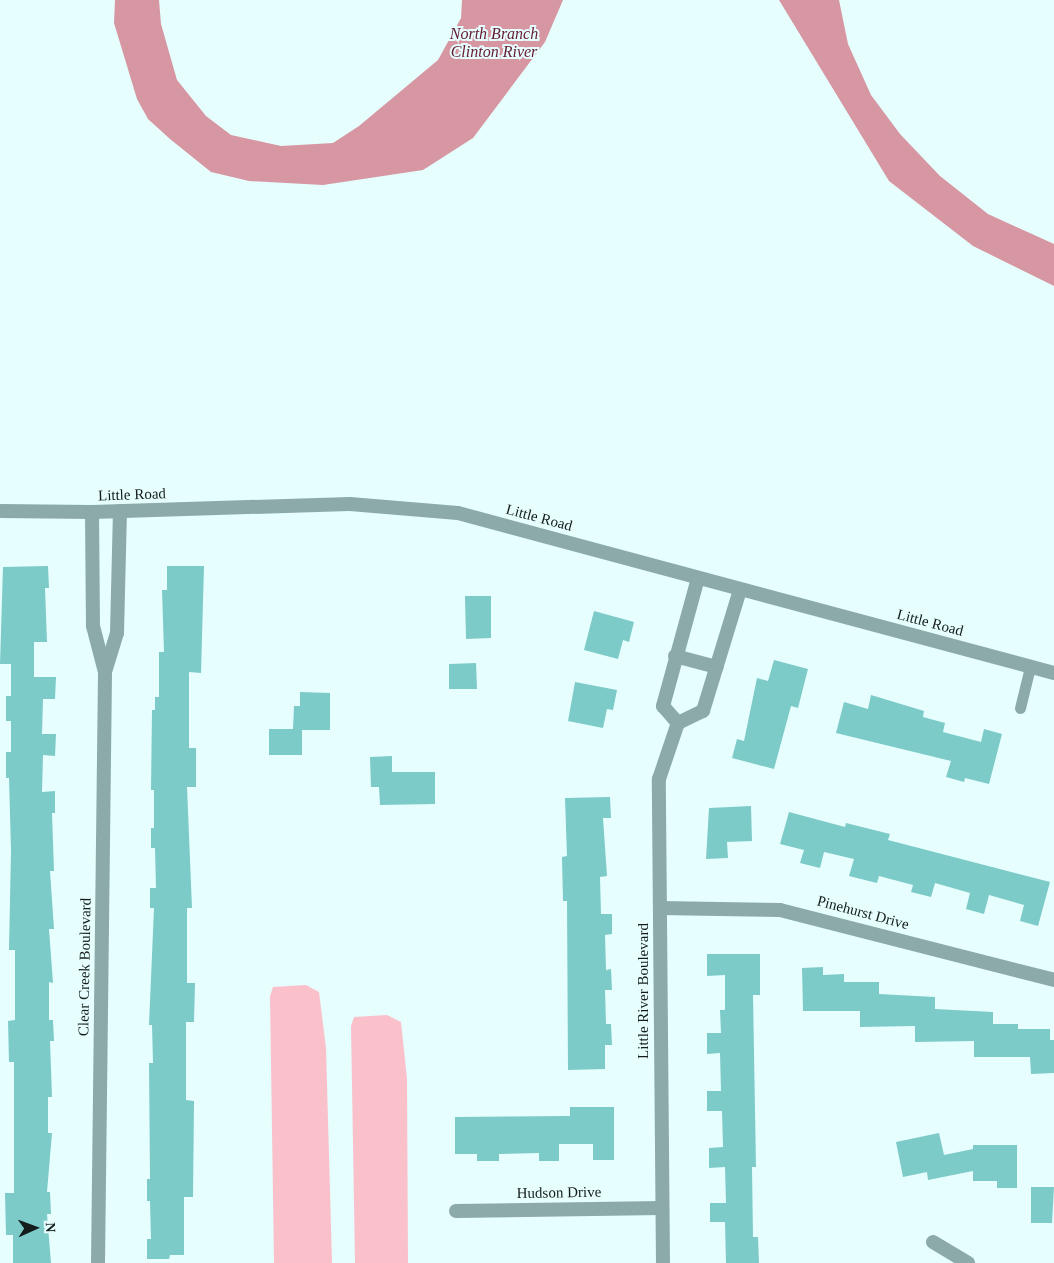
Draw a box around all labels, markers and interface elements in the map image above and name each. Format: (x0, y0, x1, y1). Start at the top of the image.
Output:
water label: North Branch Clinton River (450, 24, 538, 62)
street label: Little Road (98, 485, 166, 505)
street label: Little Road (504, 501, 574, 535)
street label: Little Road (895, 606, 965, 640)
street label: Pinehurst Drive (815, 892, 911, 934)
street label: Clear Creek Boulevard (75, 898, 95, 1036)
street label: Little River Boulevard (635, 923, 653, 1059)
street label: Hudson Drive (517, 1183, 601, 1203)
north arrow (10, 1203, 60, 1253)
text: N (43, 1222, 58, 1233)

